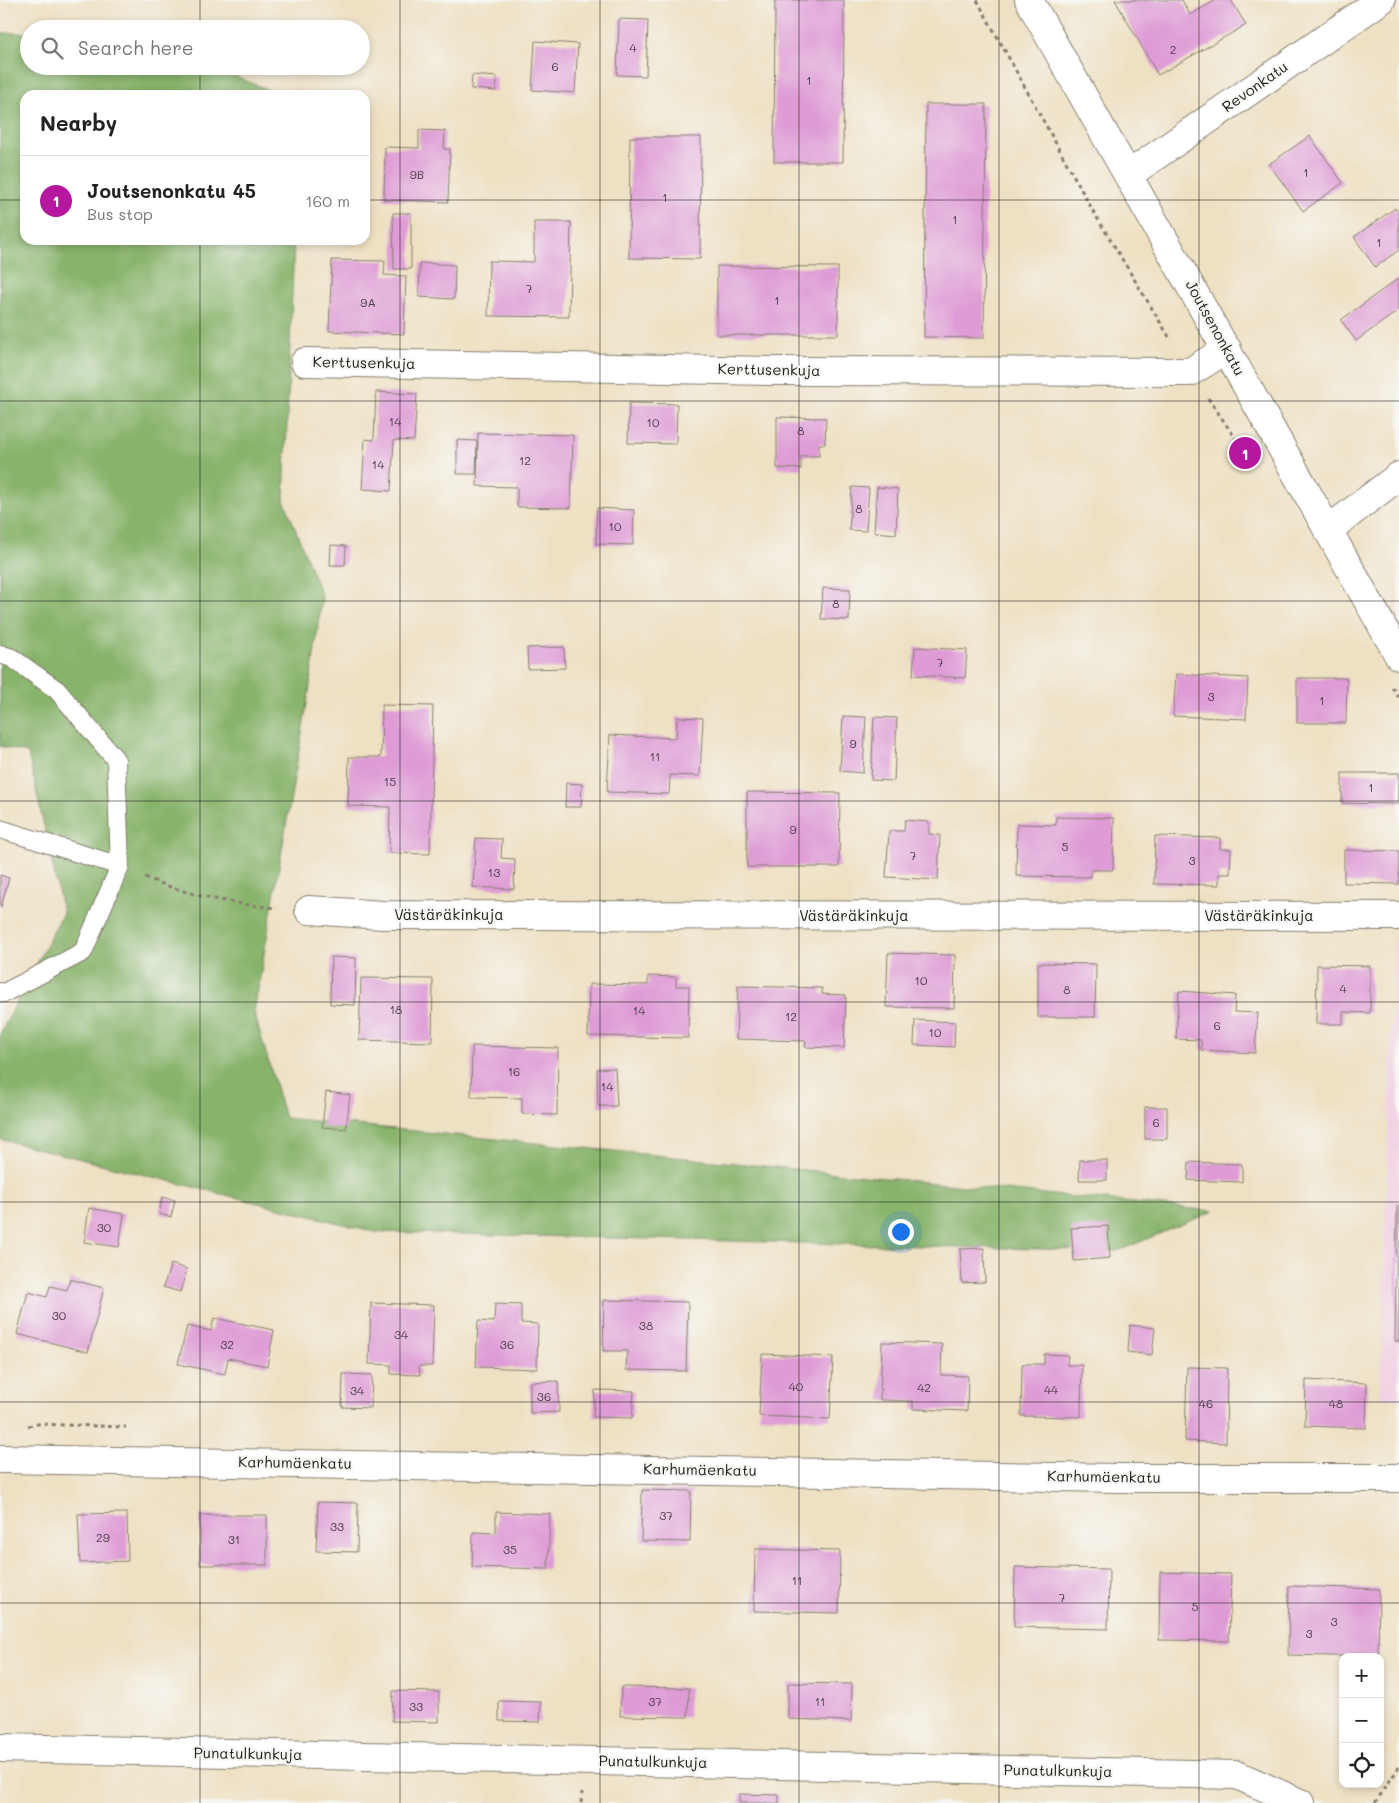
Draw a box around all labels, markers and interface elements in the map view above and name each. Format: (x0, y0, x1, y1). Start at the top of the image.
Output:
search box (20, 20, 370, 75)
icon: search (38, 34, 66, 62)
text: Search here (78, 35, 194, 60)
house number: 4 (629, 39, 637, 55)
house number: 2 (1170, 41, 1176, 57)
street label: Revonkatu (1217, 56, 1291, 116)
house number: 6 (551, 58, 559, 74)
house number: 1 (806, 72, 812, 88)
text: Nearby (40, 109, 117, 136)
house number: 1 (1303, 164, 1309, 180)
house number: 9B (410, 166, 424, 182)
text: Joutsenonkatu 45 (87, 178, 256, 203)
house number: 1 (662, 189, 668, 205)
text: 1 (52, 190, 60, 211)
text: 160 m (305, 190, 350, 211)
text: Bus stop (87, 203, 153, 224)
house number: 1 (952, 211, 958, 227)
house number: 1 (1376, 234, 1382, 250)
street label: Joutsenonkatu (1181, 276, 1250, 379)
house number: 7 (526, 280, 533, 296)
house number: 1 (774, 292, 780, 308)
house number: 9A (360, 294, 376, 310)
street label: Kerttusenkuja (312, 351, 416, 373)
street label: Kerttusenkuja (717, 358, 821, 380)
house number: 14 (389, 413, 401, 429)
house number: 10 (647, 414, 660, 430)
house number: 8 (797, 422, 805, 438)
pin: 1 (1229, 434, 1261, 472)
house number: 12 (519, 452, 531, 468)
house number: 14 (372, 456, 384, 472)
house number: 8 (855, 500, 863, 516)
house number: 10 (609, 518, 622, 534)
house number: 8 (832, 595, 840, 611)
house number: 7 (937, 654, 944, 670)
house number: 3 (1207, 688, 1215, 704)
house number: 1 (1319, 692, 1325, 708)
house number: 9 (849, 735, 857, 751)
house number: 11 (650, 748, 660, 764)
house number: 15 (384, 773, 396, 789)
house number: 1 (1368, 779, 1374, 795)
house number: 9 (789, 821, 797, 837)
house number: 5 (1062, 838, 1069, 854)
house number: 7 (910, 847, 917, 863)
house number: 3 (1188, 852, 1196, 868)
house number: 13 (488, 864, 500, 880)
street label: Västäräkinkuja (394, 904, 504, 924)
street label: Västäräkinkuja (799, 905, 909, 925)
street label: Västäräkinkuja (1204, 905, 1314, 925)
house number: 10 (915, 972, 928, 988)
house number: 4 (1339, 980, 1347, 996)
house number: 8 (1063, 981, 1071, 997)
house number: 18 (390, 1001, 402, 1017)
house number: 14 (633, 1002, 645, 1018)
house number: 12 (785, 1008, 797, 1024)
house number: 6 (1213, 1017, 1221, 1033)
house number: 10 (929, 1024, 942, 1040)
house number: 16 (508, 1063, 520, 1079)
house number: 14 (601, 1078, 613, 1094)
house number: 6 (1152, 1114, 1160, 1130)
house number: 30 (97, 1219, 112, 1235)
your location (888, 1219, 914, 1245)
house number: 30 (52, 1307, 67, 1323)
house number: 38 (639, 1317, 653, 1333)
house number: 34 (394, 1326, 408, 1342)
house number: 32 (220, 1336, 234, 1352)
house number: 36 (500, 1336, 514, 1352)
house number: 40 (789, 1378, 804, 1394)
house number: 42 (917, 1379, 931, 1395)
house number: 44 (1044, 1381, 1058, 1397)
house number: 34 (350, 1382, 364, 1398)
house number: 36 (537, 1388, 551, 1404)
house number: 46 (1199, 1395, 1213, 1411)
house number: 48 (1329, 1395, 1343, 1411)
street label: Karhumäenkatu (238, 1451, 352, 1473)
street label: Karhumäenkatu (643, 1458, 757, 1480)
street label: Karhumäenkatu (1047, 1465, 1161, 1487)
house number: 37 (659, 1507, 673, 1523)
house number: 33 (330, 1518, 344, 1534)
house number: 29 (96, 1529, 110, 1545)
house number: 31 (228, 1531, 240, 1547)
house number: 35 (503, 1541, 517, 1557)
house number: 11 (792, 1572, 802, 1588)
house number: 7 (1059, 1589, 1066, 1605)
house number: 5 (1192, 1598, 1199, 1614)
house number: 3 (1330, 1613, 1338, 1629)
house number: 3 (1305, 1625, 1313, 1641)
map controls (1339, 1653, 1384, 1788)
button: + (1339, 1653, 1384, 1698)
house number: 37 (648, 1693, 662, 1709)
house number: 11 (815, 1693, 825, 1709)
house number: 33 (409, 1698, 423, 1714)
button: − (1339, 1698, 1384, 1743)
street label: Punatulkunkuja (194, 1742, 303, 1764)
button: locate (1339, 1743, 1384, 1788)
street label: Punatulkunkuja (599, 1750, 708, 1772)
street label: Punatulkunkuja (1004, 1759, 1113, 1781)

